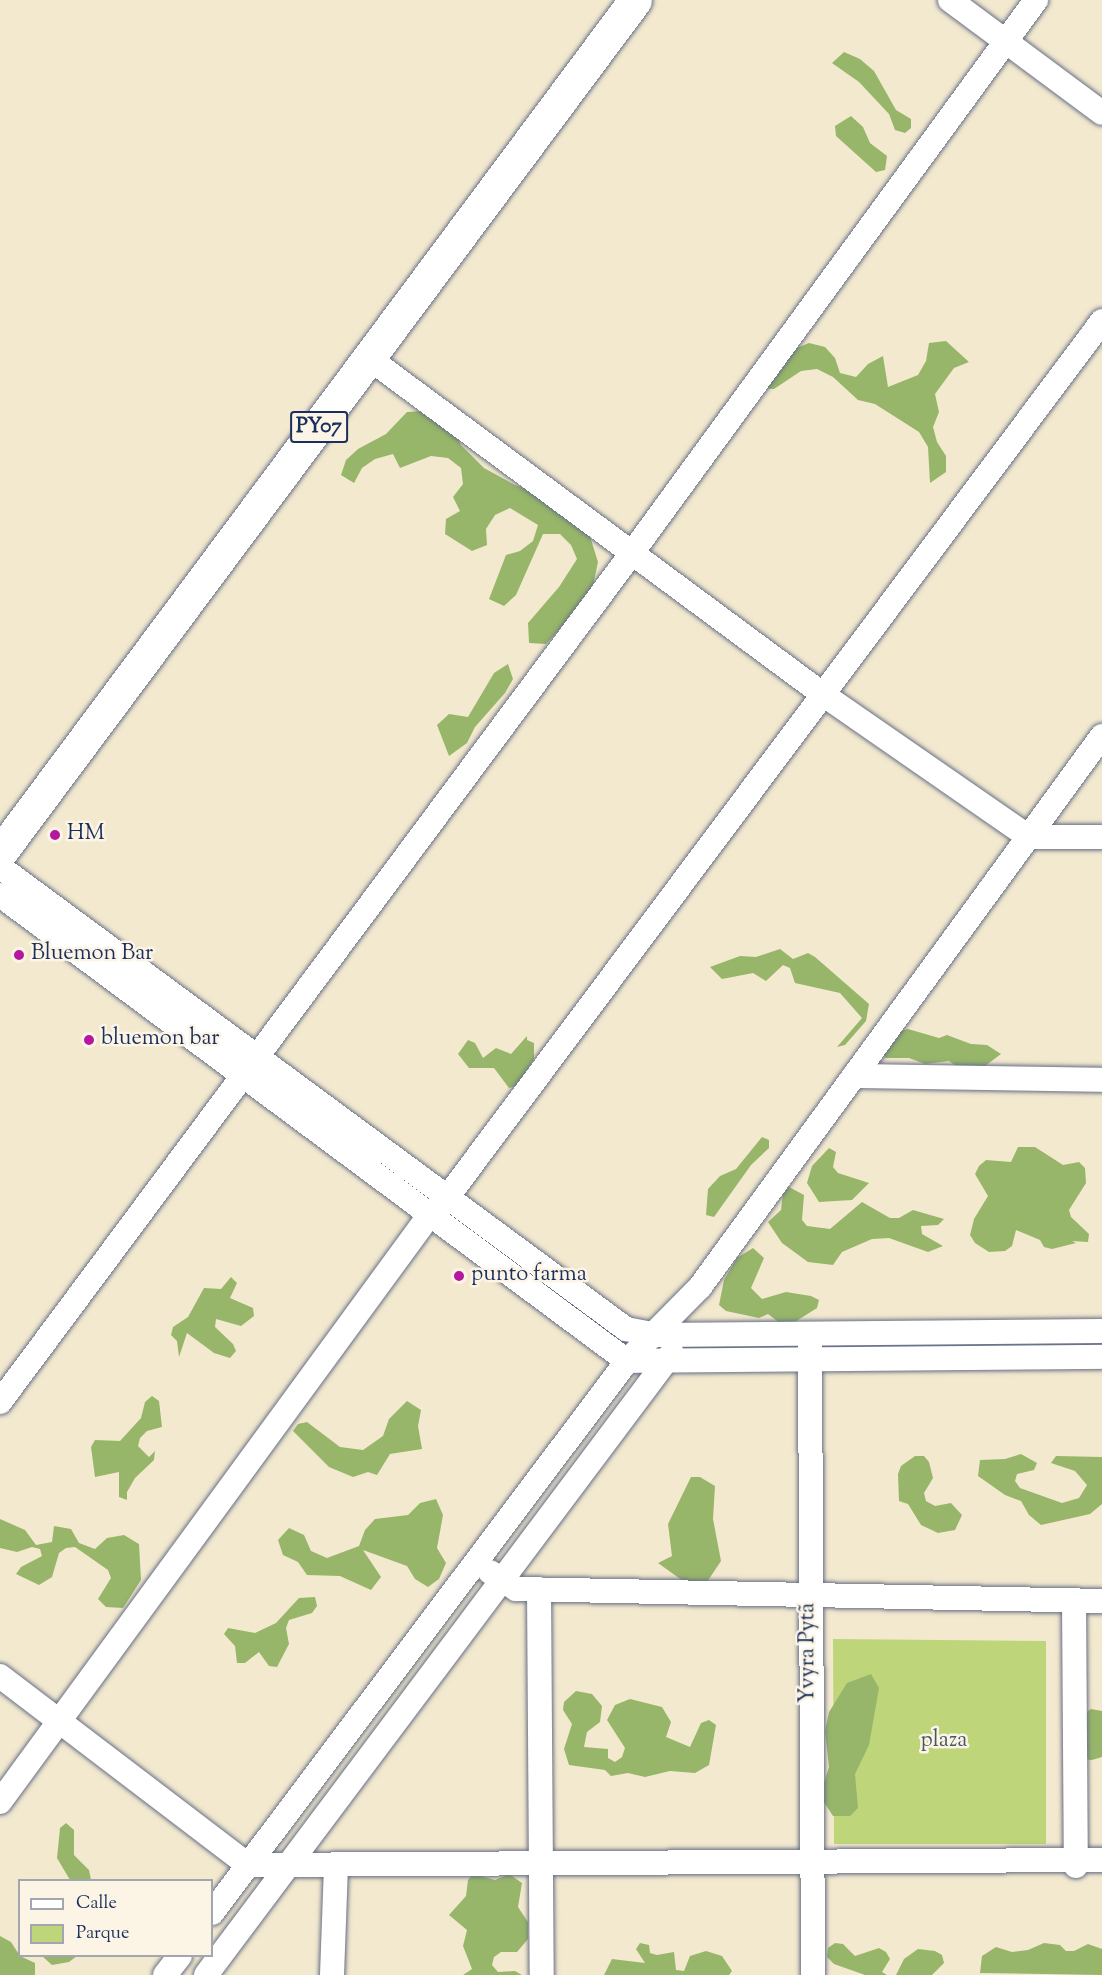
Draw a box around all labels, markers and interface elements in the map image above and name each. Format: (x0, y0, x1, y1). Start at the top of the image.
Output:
road number: PY07 (289, 409, 349, 445)
place label: HM (67, 822, 105, 848)
marker: HM (48, 828, 62, 842)
place label: Bluemon Bar (31, 942, 153, 968)
marker: Bluemon Bar (12, 948, 26, 962)
place label: bluemon bar (101, 1027, 220, 1053)
marker: bluemon bar (82, 1033, 96, 1047)
place label: punto farma (471, 1263, 587, 1289)
marker: punto farma (452, 1269, 466, 1283)
street label: Yvyra Pytã (796, 1603, 822, 1703)
park label: plaza (921, 1729, 967, 1755)
legend (18, 1879, 213, 1957)
text: Calle (76, 1891, 117, 1917)
text: Parque (76, 1921, 129, 1947)

